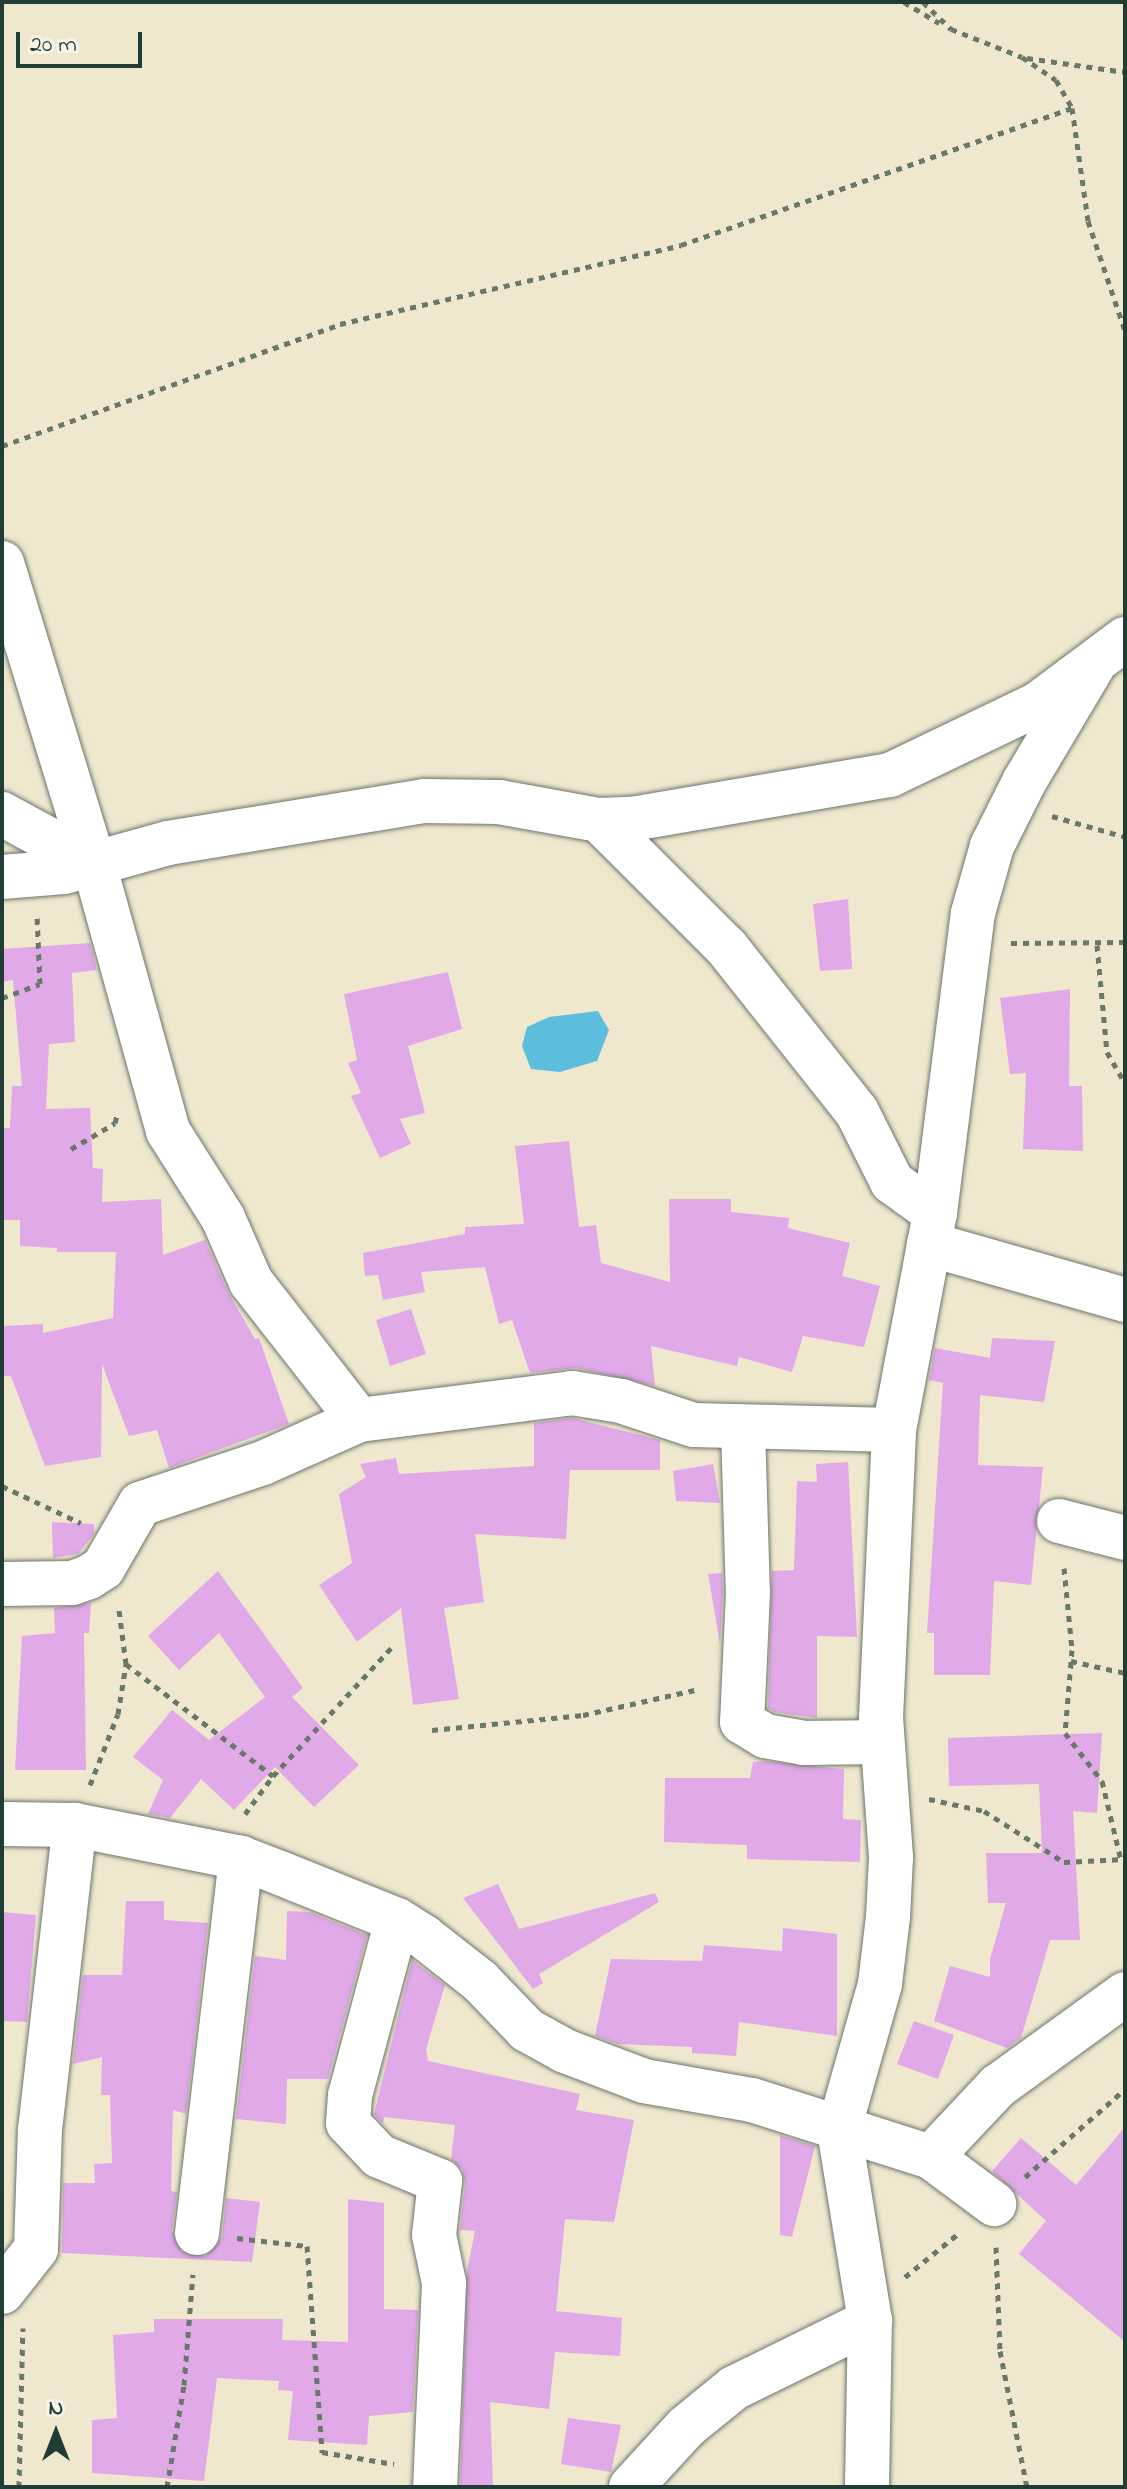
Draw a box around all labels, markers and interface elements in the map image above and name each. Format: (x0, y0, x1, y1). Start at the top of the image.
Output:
scale bar (20, 16, 146, 66)
text: 20 m (30, 28, 77, 63)
north arrow (16, 2393, 96, 2473)
text: N (49, 2393, 63, 2425)

